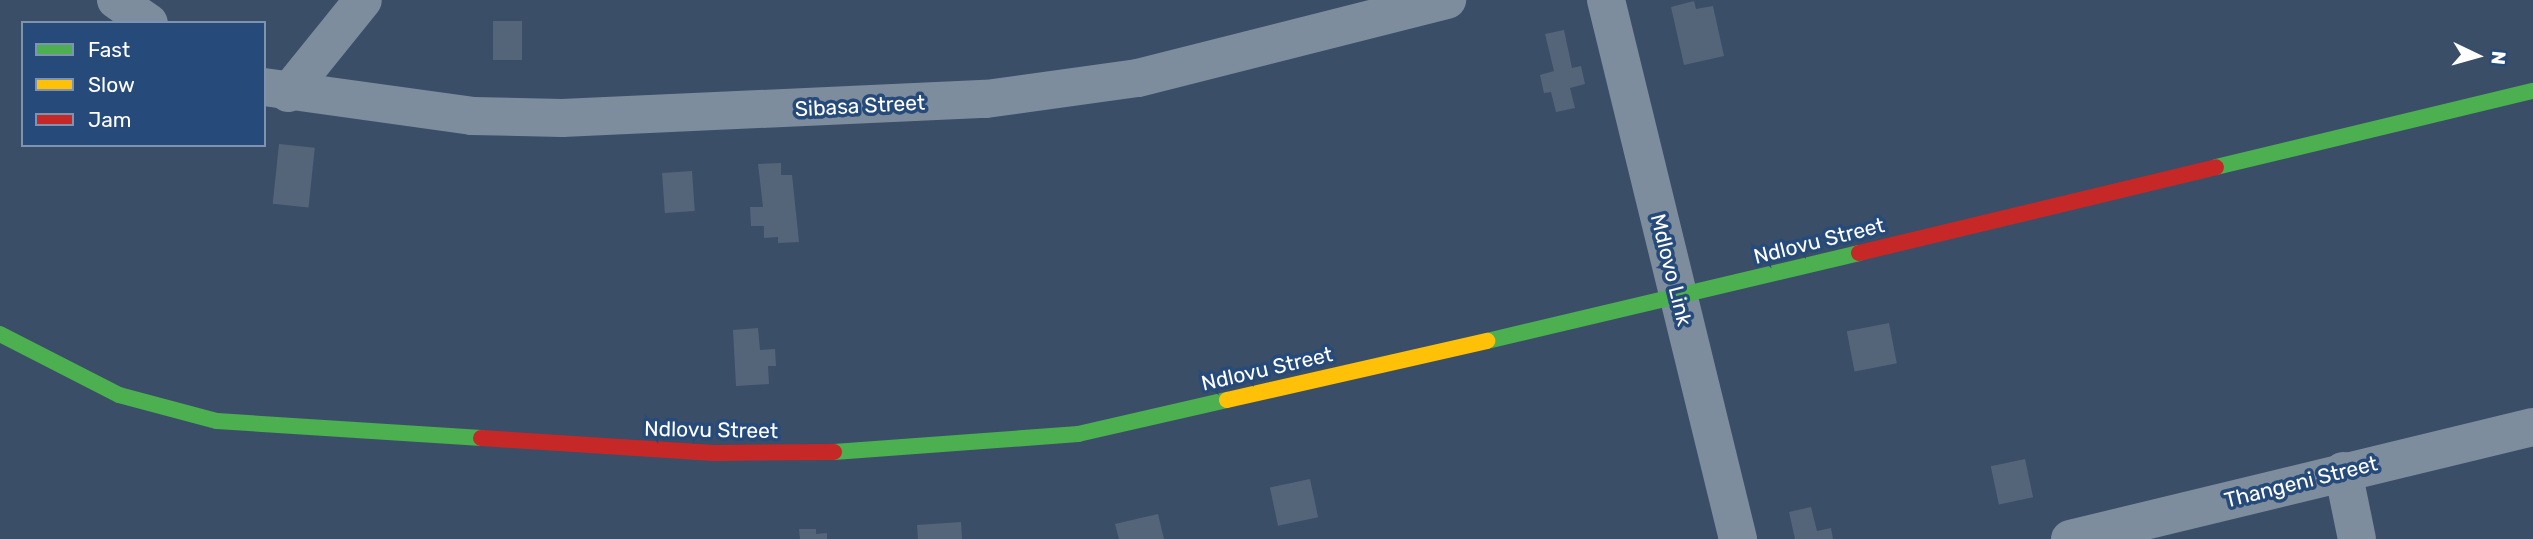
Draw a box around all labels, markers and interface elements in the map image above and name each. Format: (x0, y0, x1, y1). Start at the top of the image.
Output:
legend (21, 21, 266, 147)
north arrow (2442, 21, 2512, 91)
text: Fast (88, 37, 130, 62)
text: N (2486, 50, 2510, 66)
text: Slow (88, 72, 135, 97)
street label: Sibasa Street (794, 90, 926, 122)
text: Jam (88, 107, 132, 132)
street label: Mdlovo Link (1645, 211, 1697, 329)
street label: Ndlovu Street (1751, 213, 1887, 269)
street label: Ndlovu Street (1199, 342, 1335, 396)
street label: Ndlovu Street (644, 416, 778, 444)
street label: Thangeni Street (2222, 451, 2380, 513)

